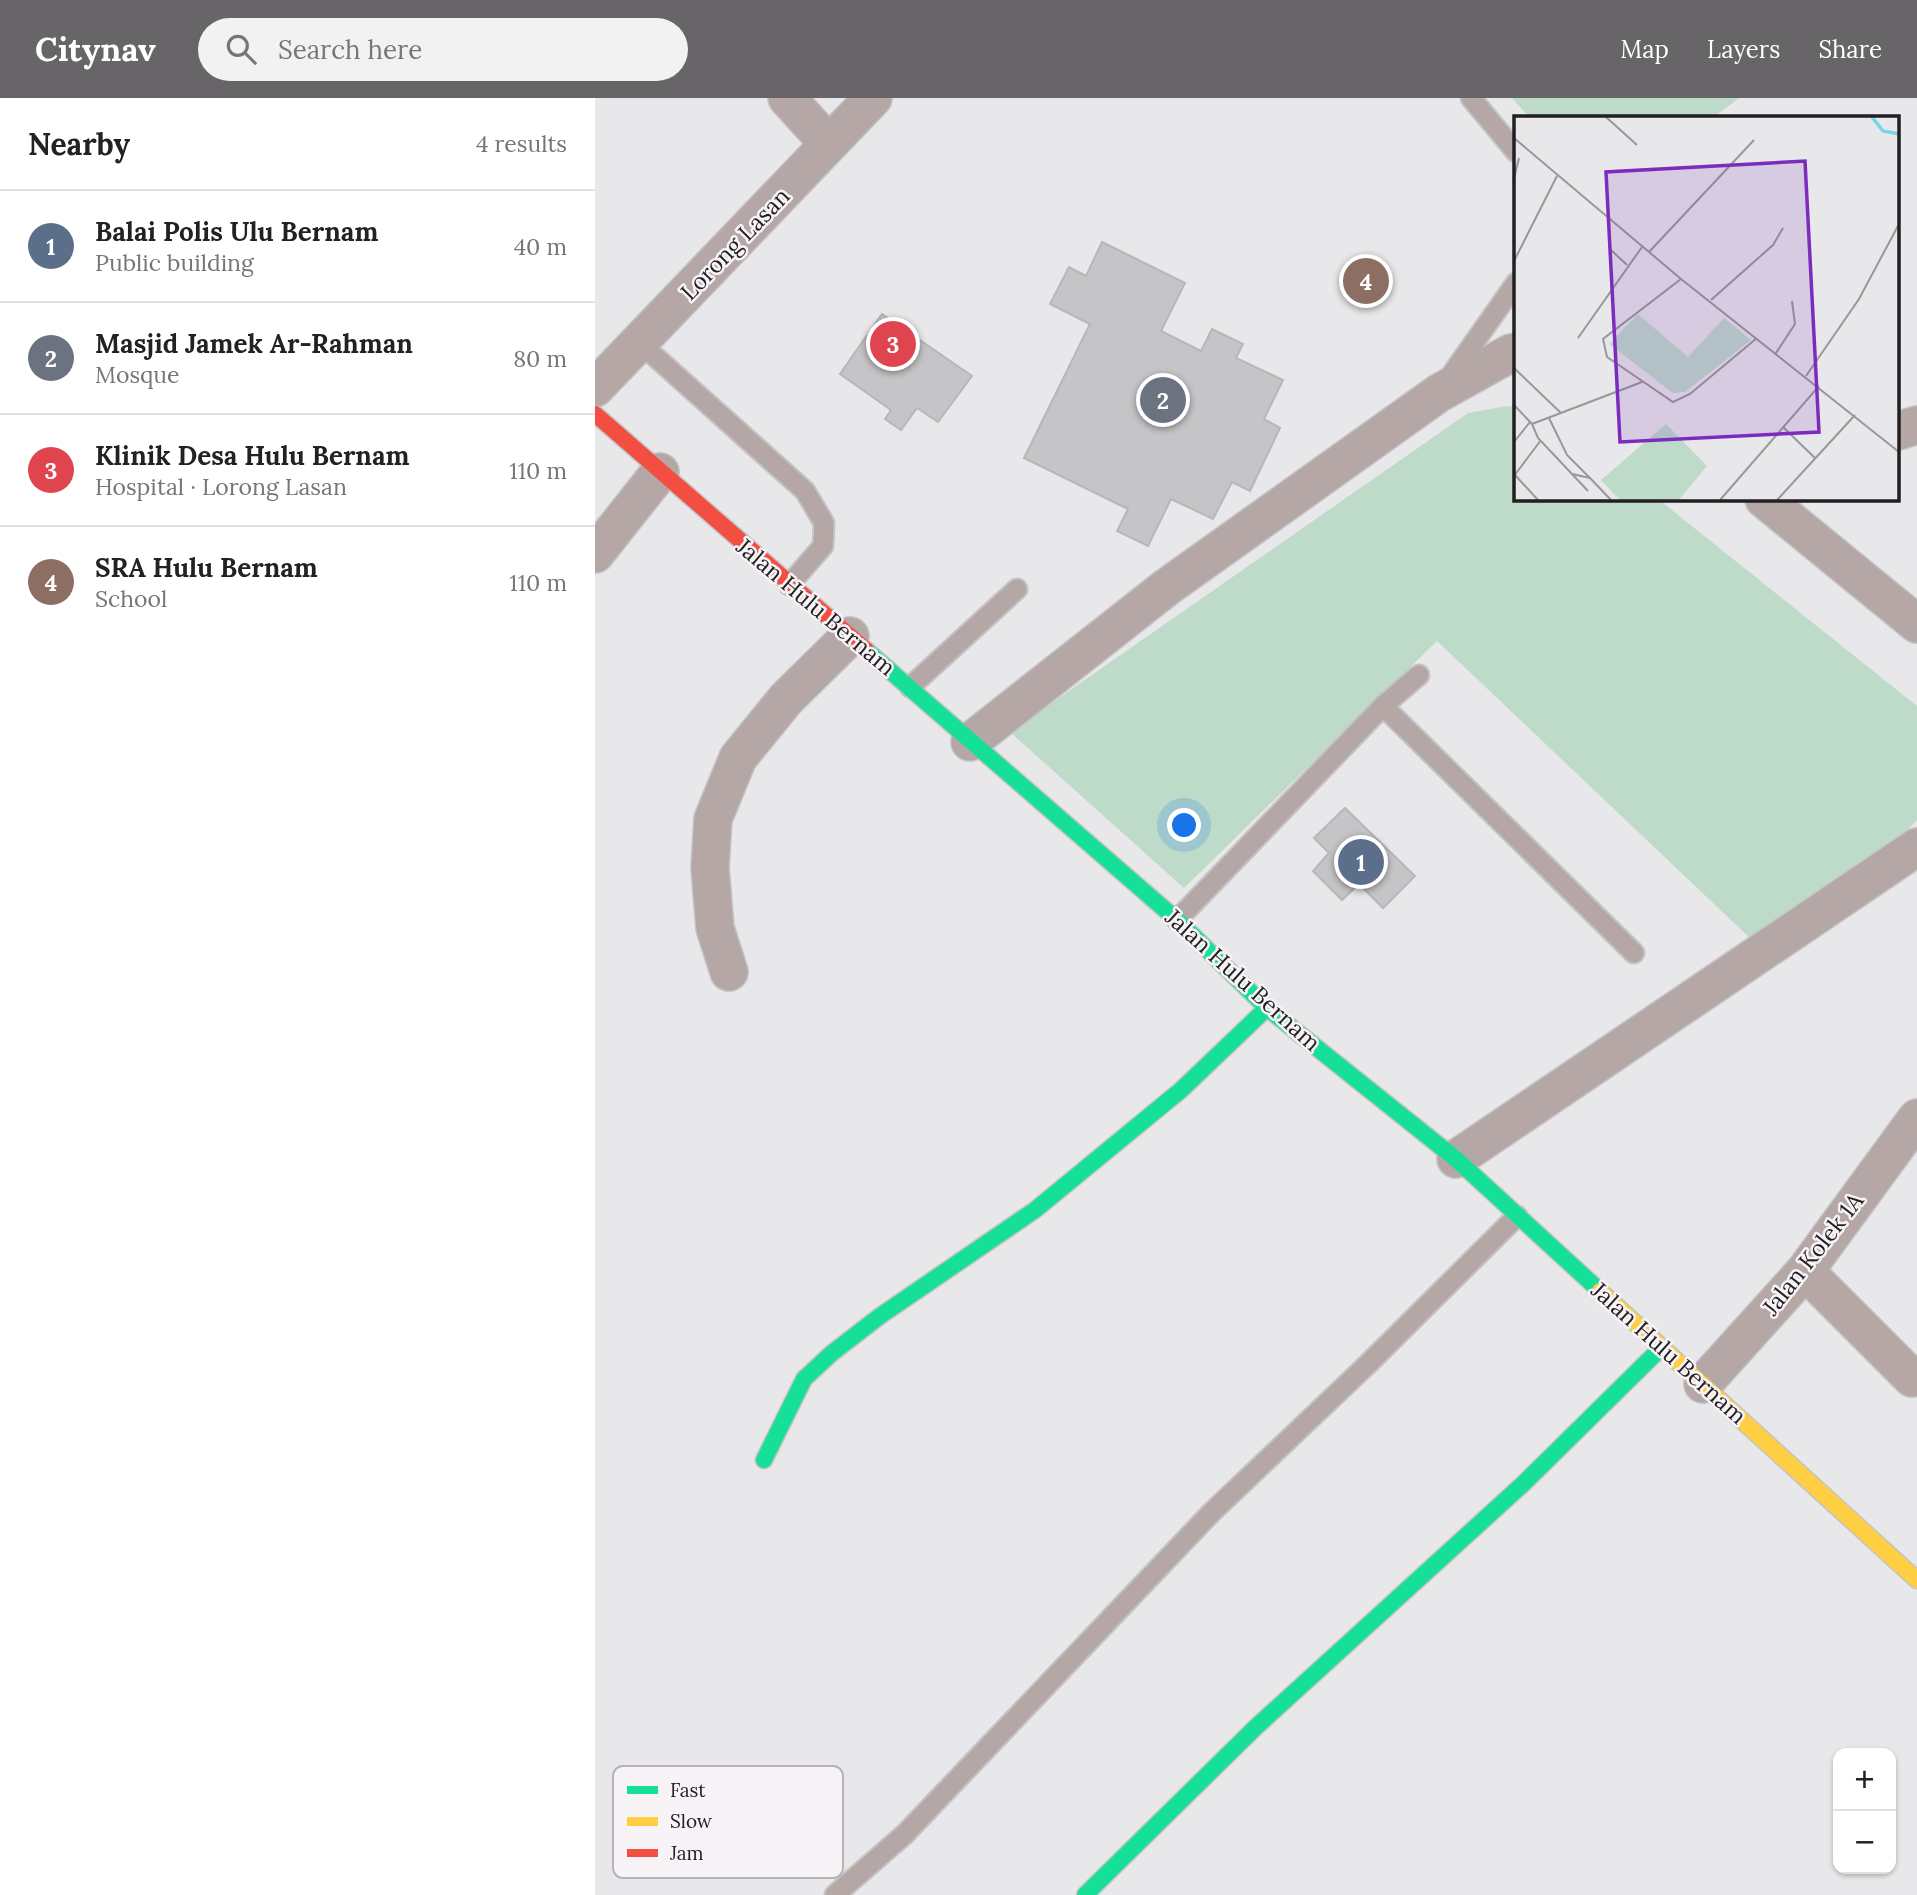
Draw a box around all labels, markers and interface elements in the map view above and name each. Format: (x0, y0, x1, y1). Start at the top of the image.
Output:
search box (198, 18, 688, 81)
text: Citynav (35, 28, 156, 70)
icon: search (222, 30, 260, 68)
text: Search here (278, 33, 422, 66)
text: Map (1620, 34, 1669, 65)
text: Layers (1707, 34, 1780, 65)
text: Share (1818, 34, 1882, 65)
inset map (1514, 116, 1899, 500)
text: Nearby (28, 125, 130, 163)
text: 4 results (476, 129, 567, 158)
street label: Lorong Lasan (674, 181, 795, 306)
text: Balai Polis Ulu Bernam (95, 215, 378, 248)
text: 1 (46, 232, 56, 261)
text: 40 m (514, 232, 567, 261)
text: Public building (95, 248, 254, 277)
pin: 4 (1343, 255, 1389, 307)
pin: 3 (870, 318, 916, 370)
text: Masjid Jamek Ar-Rahman (95, 327, 413, 360)
text: 2 (45, 344, 57, 373)
text: 80 m (513, 344, 567, 373)
text: Mosque (95, 360, 180, 389)
pin: 2 (1140, 374, 1186, 426)
text: Klinik Desa Hulu Bernam (95, 439, 410, 472)
text: 3 (45, 456, 57, 485)
text: 110 m (509, 456, 567, 485)
text: Hospital · Lorong Lasan (95, 472, 347, 501)
street label: Jalan Hulu Bernam (730, 531, 902, 682)
text: SRA Hulu Bernam (95, 551, 318, 584)
text: 4 (45, 568, 57, 597)
text: 110 m (509, 568, 567, 597)
text: School (95, 584, 167, 613)
your location (1167, 808, 1201, 842)
pin: 1 (1338, 836, 1384, 888)
street label: Jalan Hulu Bernam (1159, 902, 1327, 1057)
street label: Jalan Kolek 1A (1755, 1186, 1870, 1321)
street label: Jalan Hulu Bernam (1585, 1275, 1753, 1430)
map controls (1833, 1748, 1896, 1874)
button: + (1833, 1748, 1896, 1811)
legend (613, 1766, 843, 1878)
text: Fast (670, 1778, 706, 1802)
text: Slow (670, 1809, 713, 1833)
button: − (1833, 1811, 1896, 1874)
text: Jam (669, 1841, 704, 1865)

